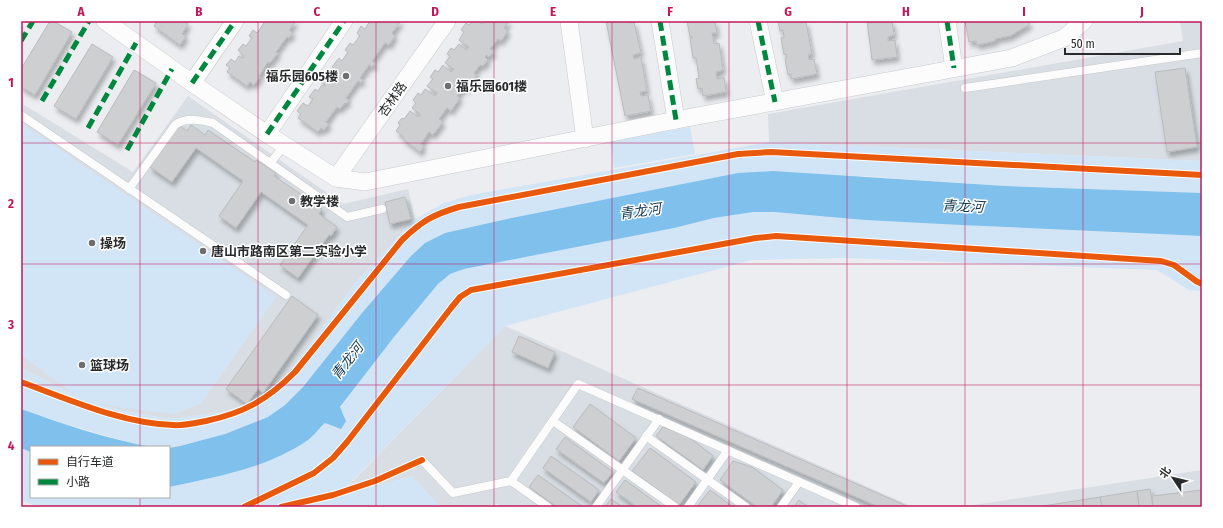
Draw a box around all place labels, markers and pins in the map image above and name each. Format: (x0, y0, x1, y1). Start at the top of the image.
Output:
place label: 福乐园605楼 (266, 69, 338, 84)
marker: 福乐园605楼 (341, 71, 351, 81)
place label: 福乐园601楼 (456, 79, 527, 94)
marker: 福乐园601楼 (443, 81, 453, 91)
place label: 教学楼 (300, 194, 339, 209)
marker: 教学楼 (287, 196, 297, 206)
place label: 操场 (100, 236, 126, 251)
marker: 操场 (87, 238, 97, 248)
place label: 唐山市路南区第二实验小学 (211, 244, 367, 259)
marker: 唐山市路南区第二实验小学 (198, 246, 208, 256)
place label: 篮球场 (90, 358, 129, 373)
marker: 篮球场 (77, 360, 87, 370)

